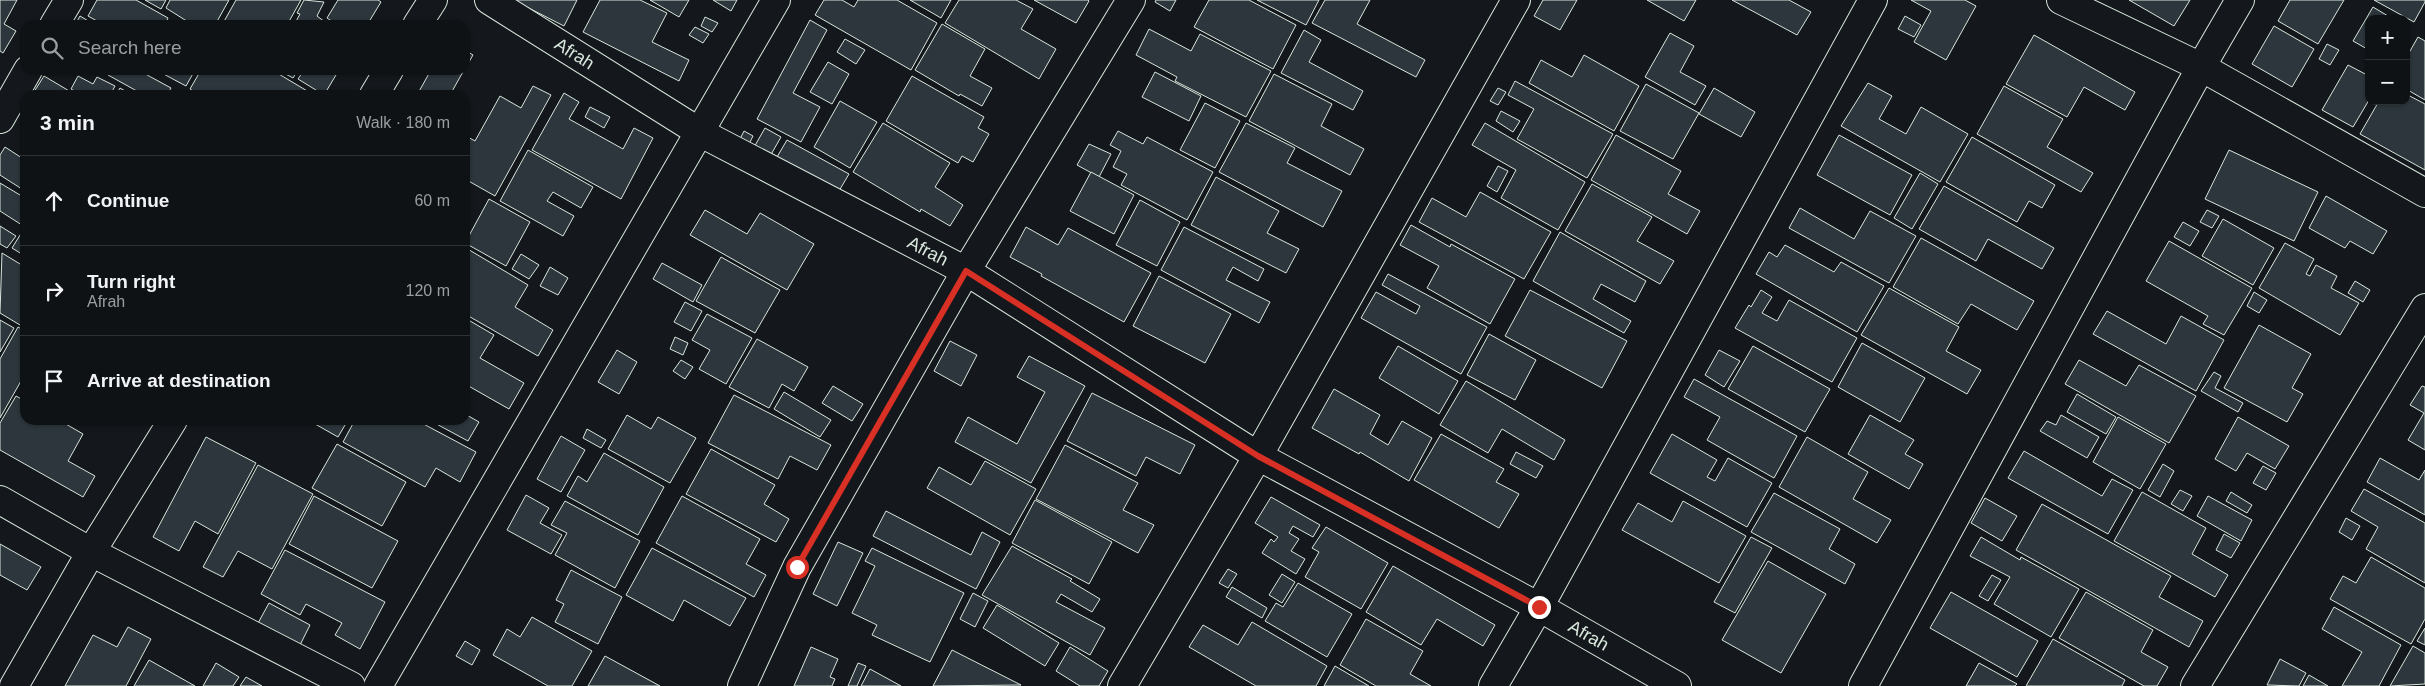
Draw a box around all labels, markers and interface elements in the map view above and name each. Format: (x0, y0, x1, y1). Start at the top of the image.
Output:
map controls (2365, 15, 2410, 105)
button: + (2365, 15, 2410, 60)
search box (20, 20, 470, 75)
icon: search (38, 34, 66, 62)
street label: Afrah (551, 34, 598, 74)
text: Search here (78, 37, 182, 58)
button: − (2365, 60, 2410, 105)
text: 3 min (40, 111, 95, 134)
text: Walk · 180 m (356, 114, 450, 131)
icon: ahead (40, 187, 68, 215)
text: Continue (87, 190, 169, 211)
text: 60 m (414, 192, 450, 209)
street label: Afrah (904, 232, 952, 270)
text: Turn right (87, 271, 175, 292)
icon: right (40, 277, 68, 305)
text: 120 m (406, 282, 450, 299)
text: Afrah (87, 293, 125, 310)
icon: arrive (40, 367, 68, 395)
text: Arrive at destination (87, 370, 271, 391)
route start (786, 556, 809, 579)
route end (1528, 596, 1551, 619)
street label: Afrah (1565, 616, 1612, 655)

